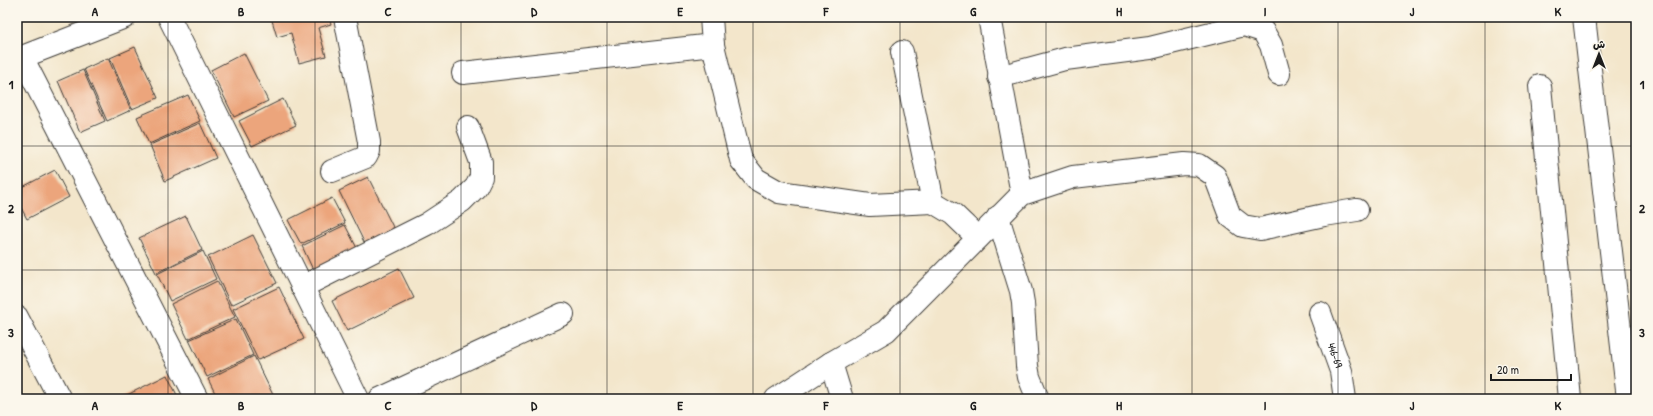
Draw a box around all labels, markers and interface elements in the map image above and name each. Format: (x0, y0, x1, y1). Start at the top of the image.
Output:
text: A (92, 2, 99, 20)
text: B (238, 2, 245, 20)
text: C (384, 2, 392, 20)
text: D (531, 2, 538, 20)
text: E (677, 2, 683, 20)
text: F (823, 2, 830, 20)
text: G (970, 2, 977, 20)
text: H (1116, 2, 1122, 20)
text: I (1263, 2, 1267, 20)
text: J (1410, 2, 1415, 20)
text: K (1555, 2, 1562, 20)
north arrow (1579, 34, 1619, 74)
text: ش (1593, 37, 1605, 51)
text: 1 (9, 75, 14, 93)
text: 1 (1640, 75, 1645, 93)
text: 2 (8, 199, 15, 217)
text: 2 (1639, 199, 1646, 217)
text: 3 (8, 323, 14, 341)
text: 3 (1639, 323, 1645, 341)
street label: 446-69 (1324, 341, 1346, 370)
scale bar (1491, 356, 1571, 382)
text: 20 m (1497, 361, 1519, 378)
text: A (92, 396, 99, 414)
text: B (238, 396, 245, 414)
text: C (384, 396, 392, 414)
text: D (531, 396, 538, 414)
text: E (677, 396, 683, 414)
text: F (823, 396, 830, 414)
text: G (970, 396, 977, 414)
text: H (1116, 396, 1122, 414)
text: I (1263, 396, 1267, 414)
text: J (1410, 396, 1415, 414)
text: K (1555, 396, 1562, 414)

